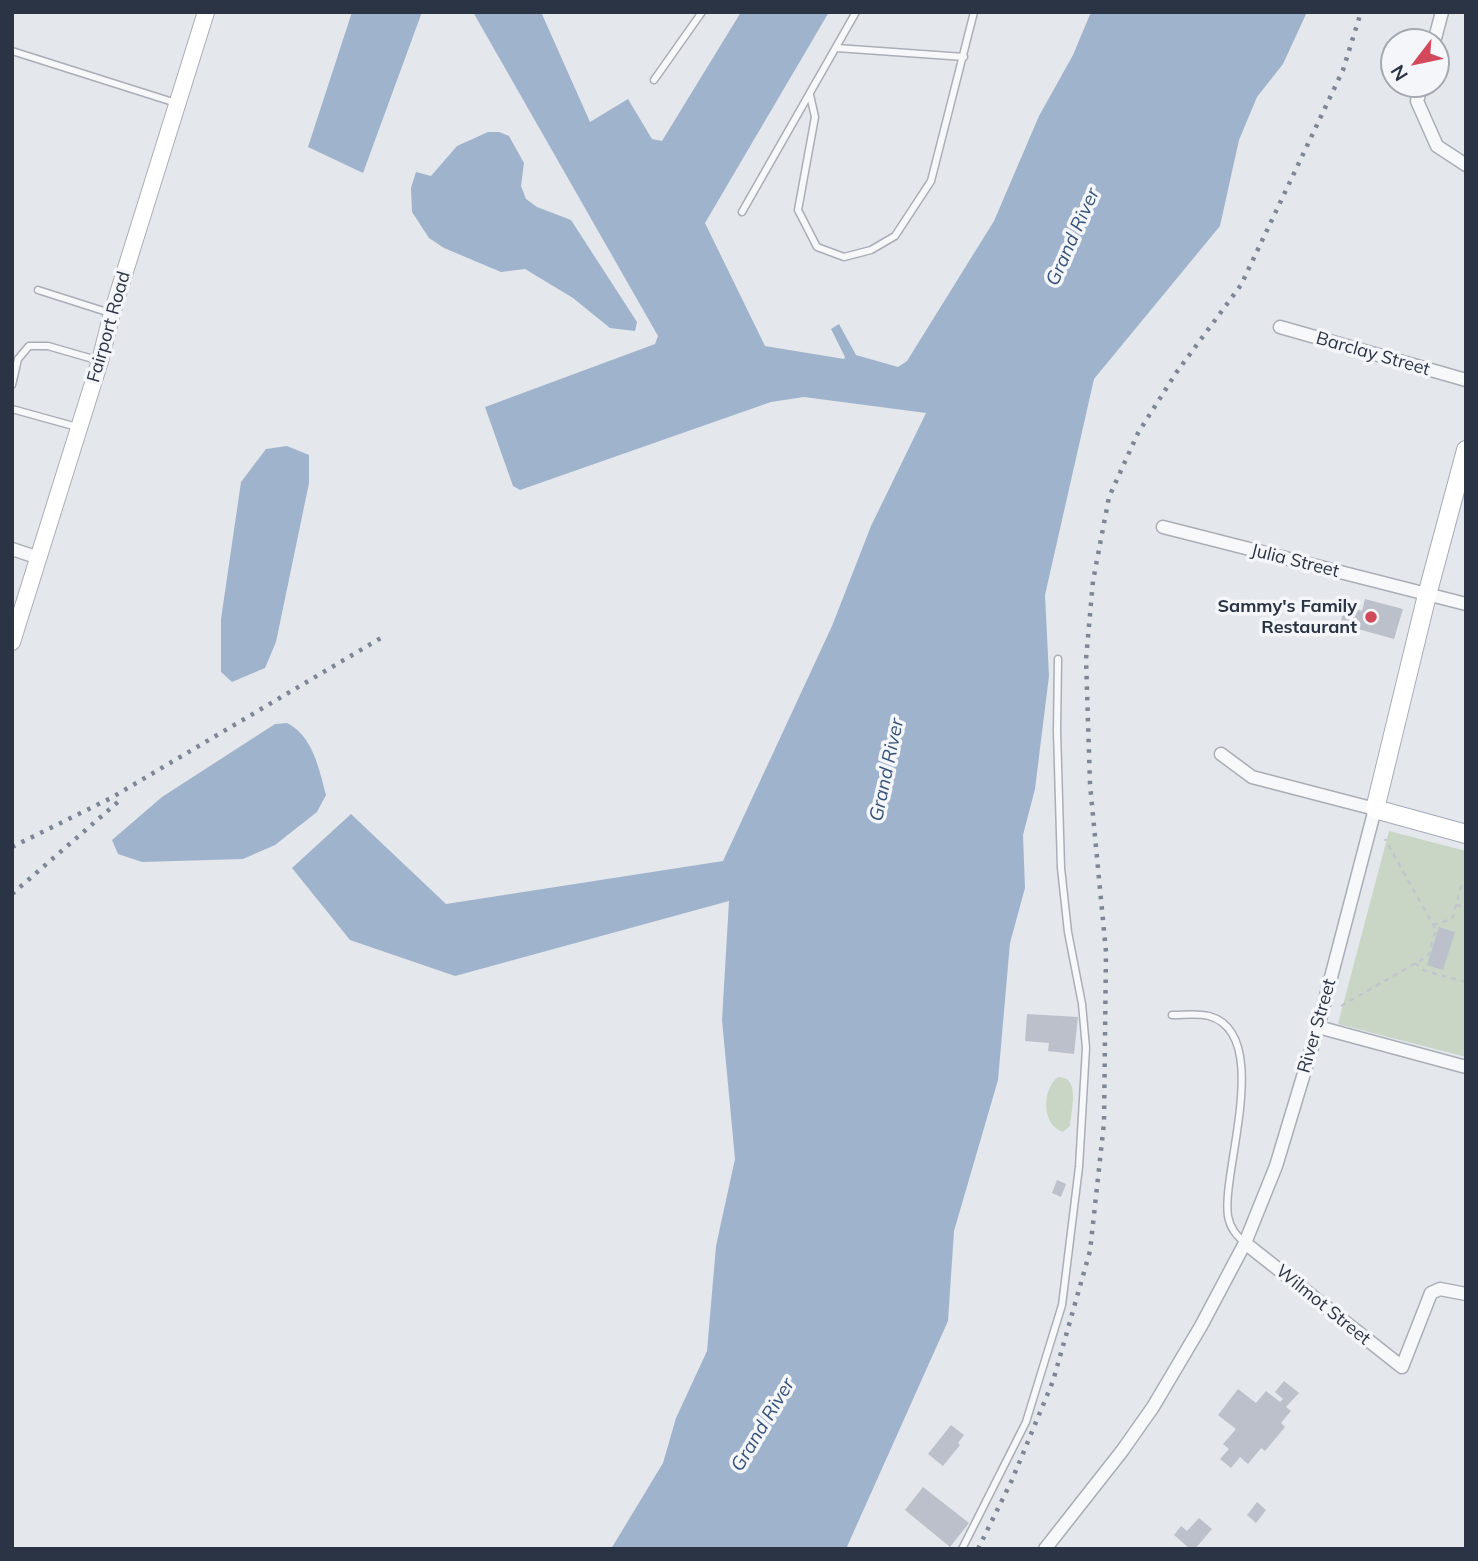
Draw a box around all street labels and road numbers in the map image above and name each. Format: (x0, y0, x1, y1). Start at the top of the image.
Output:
street label: Fairport Road (83, 269, 135, 385)
street label: Barclay Street (1314, 327, 1432, 381)
street label: Julia Street (1249, 540, 1341, 582)
street label: River Street (1293, 976, 1341, 1076)
street label: Wilmot Street (1271, 1260, 1375, 1350)

